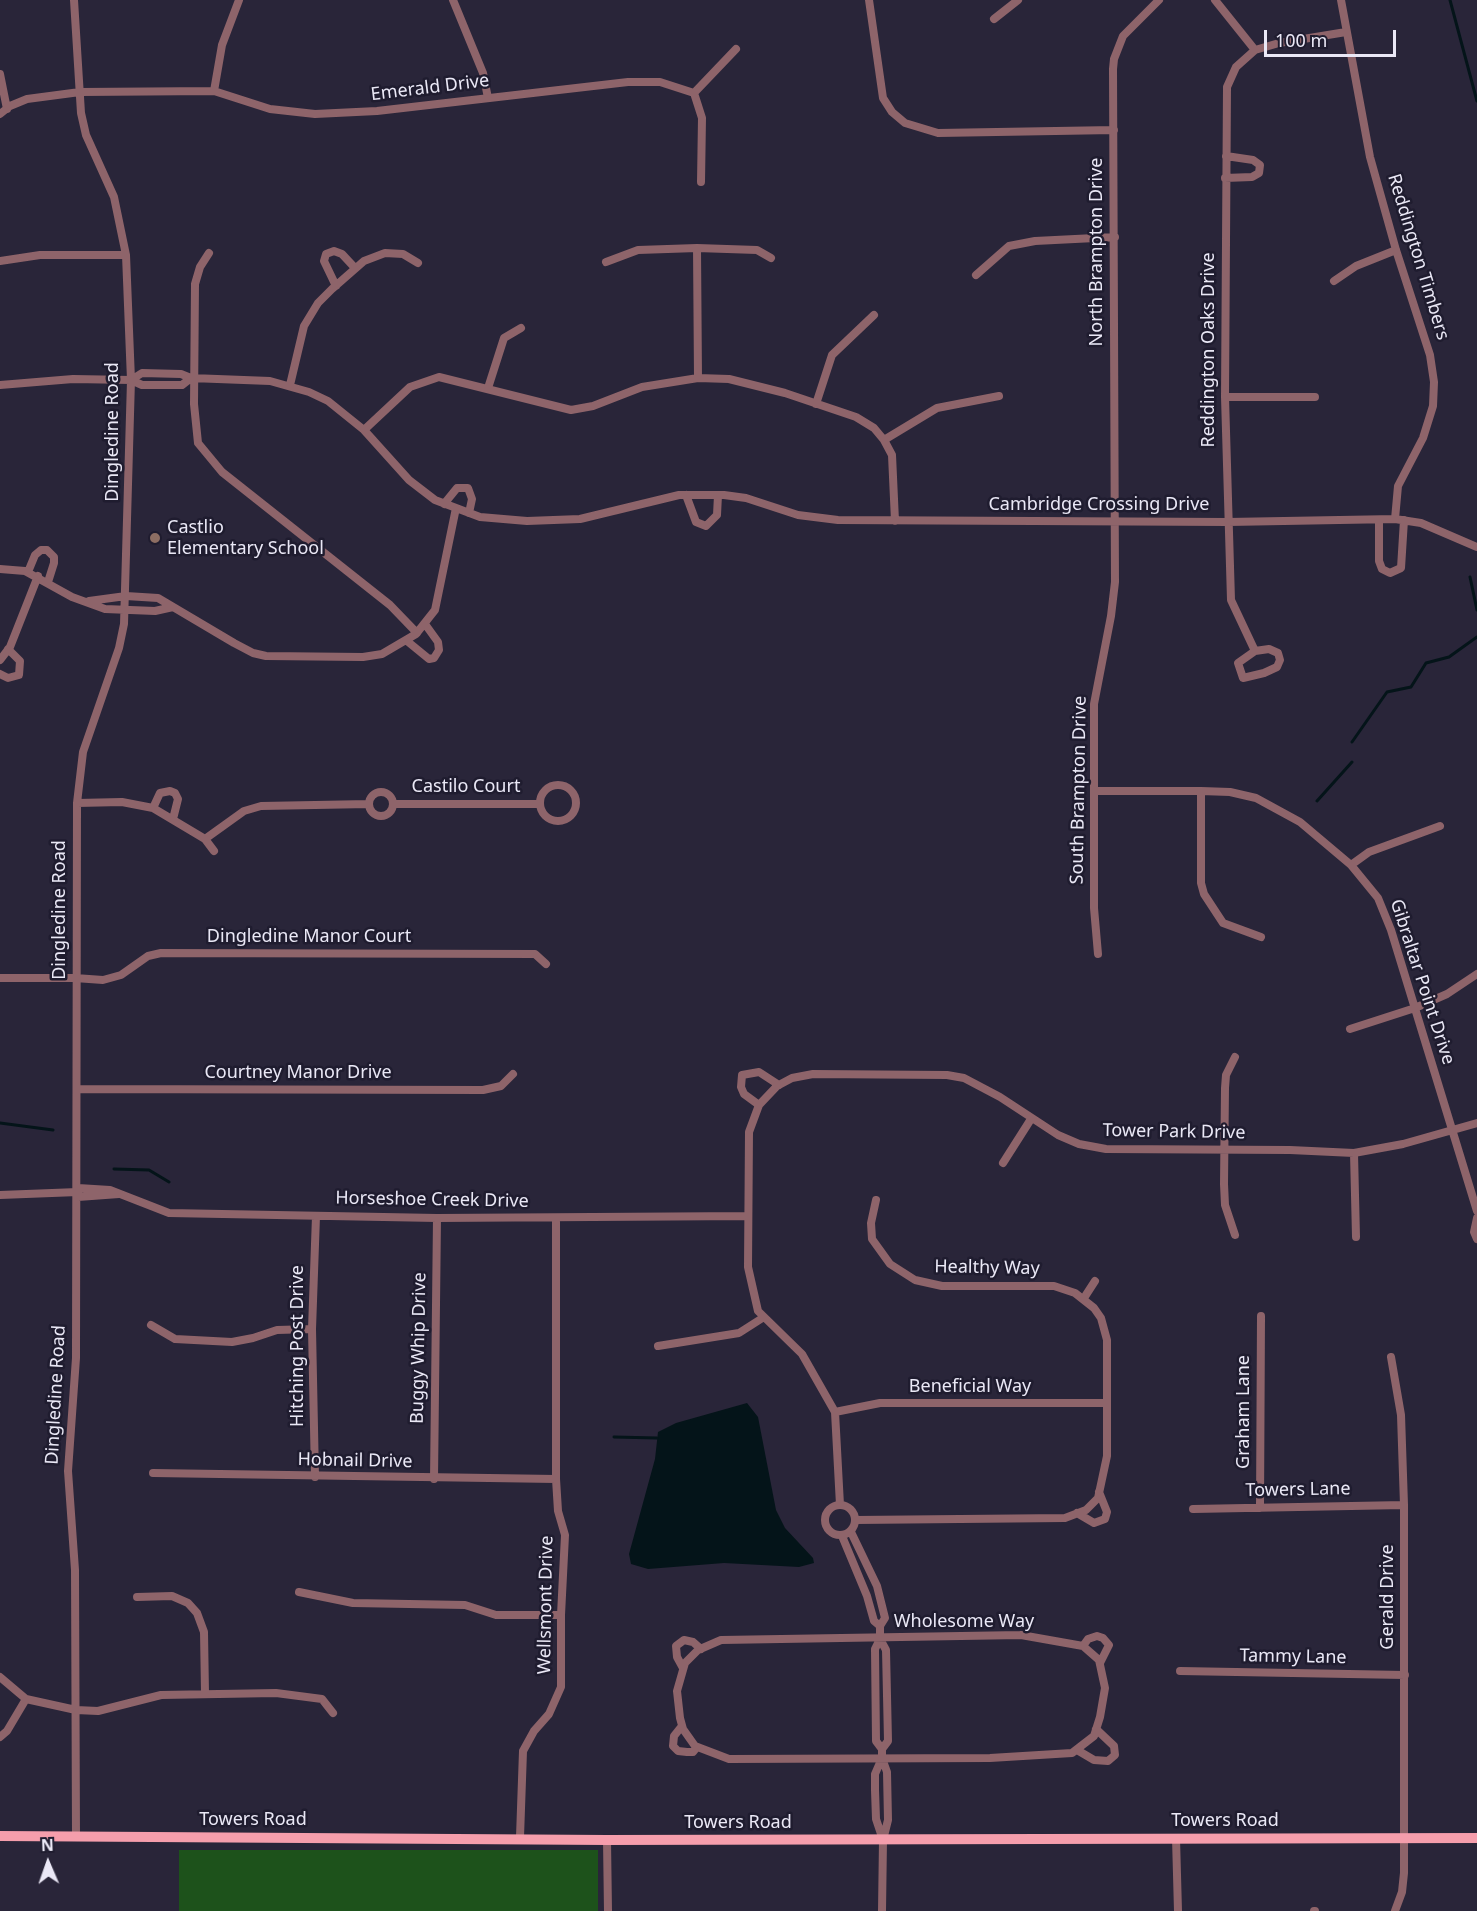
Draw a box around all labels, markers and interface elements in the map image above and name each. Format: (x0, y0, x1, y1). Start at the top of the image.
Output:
scale bar (1267, 18, 1399, 56)
text: 100 m (1275, 28, 1327, 52)
street label: Emerald Drive (370, 70, 490, 106)
street label: North Brampton Drive (1086, 158, 1108, 346)
street label: Reddington Timbers (1382, 171, 1454, 343)
street label: Reddington Oaks Drive (1198, 252, 1220, 448)
street label: Dingledine Road (102, 362, 124, 502)
street label: Cambridge Crossing Drive (988, 494, 1210, 516)
place label: Castlio Elementary School (167, 517, 324, 560)
marker: Castlio Elementary School (148, 531, 162, 545)
street label: South Brampton Drive (1067, 695, 1091, 885)
street label: Castilo Court (412, 776, 520, 798)
street label: Dingledine Road (49, 840, 71, 980)
street label: Gibraltar Point Drive (1385, 897, 1459, 1067)
street label: Dingledine Manor Court (207, 926, 411, 948)
street label: Courtney Manor Drive (204, 1062, 392, 1084)
street label: Tower Park Drive (1102, 1120, 1246, 1144)
street label: Horseshoe Creek Drive (335, 1188, 529, 1212)
street label: Healthy Way (934, 1256, 1040, 1280)
street label: Hitching Post Drive (287, 1265, 309, 1427)
street label: Buggy Whip Drive (407, 1272, 431, 1424)
street label: Dingledine Road (42, 1325, 70, 1465)
street label: Graham Lane (1233, 1355, 1255, 1469)
street label: Beneficial Way (909, 1376, 1031, 1398)
street label: Hobnail Drive (297, 1449, 413, 1473)
street label: Towers Lane (1245, 1478, 1351, 1502)
street label: Wellsmont Drive (534, 1535, 558, 1675)
street label: Gerald Drive (1377, 1544, 1399, 1650)
street label: Wholesome Way (894, 1611, 1034, 1633)
street label: Tammy Lane (1239, 1645, 1347, 1669)
street label: Towers Road (199, 1809, 307, 1831)
street label: Towers Road (1171, 1810, 1279, 1832)
street label: Towers Road (684, 1812, 792, 1834)
north arrow (18, 1833, 78, 1893)
text: N (40, 1834, 54, 1856)

